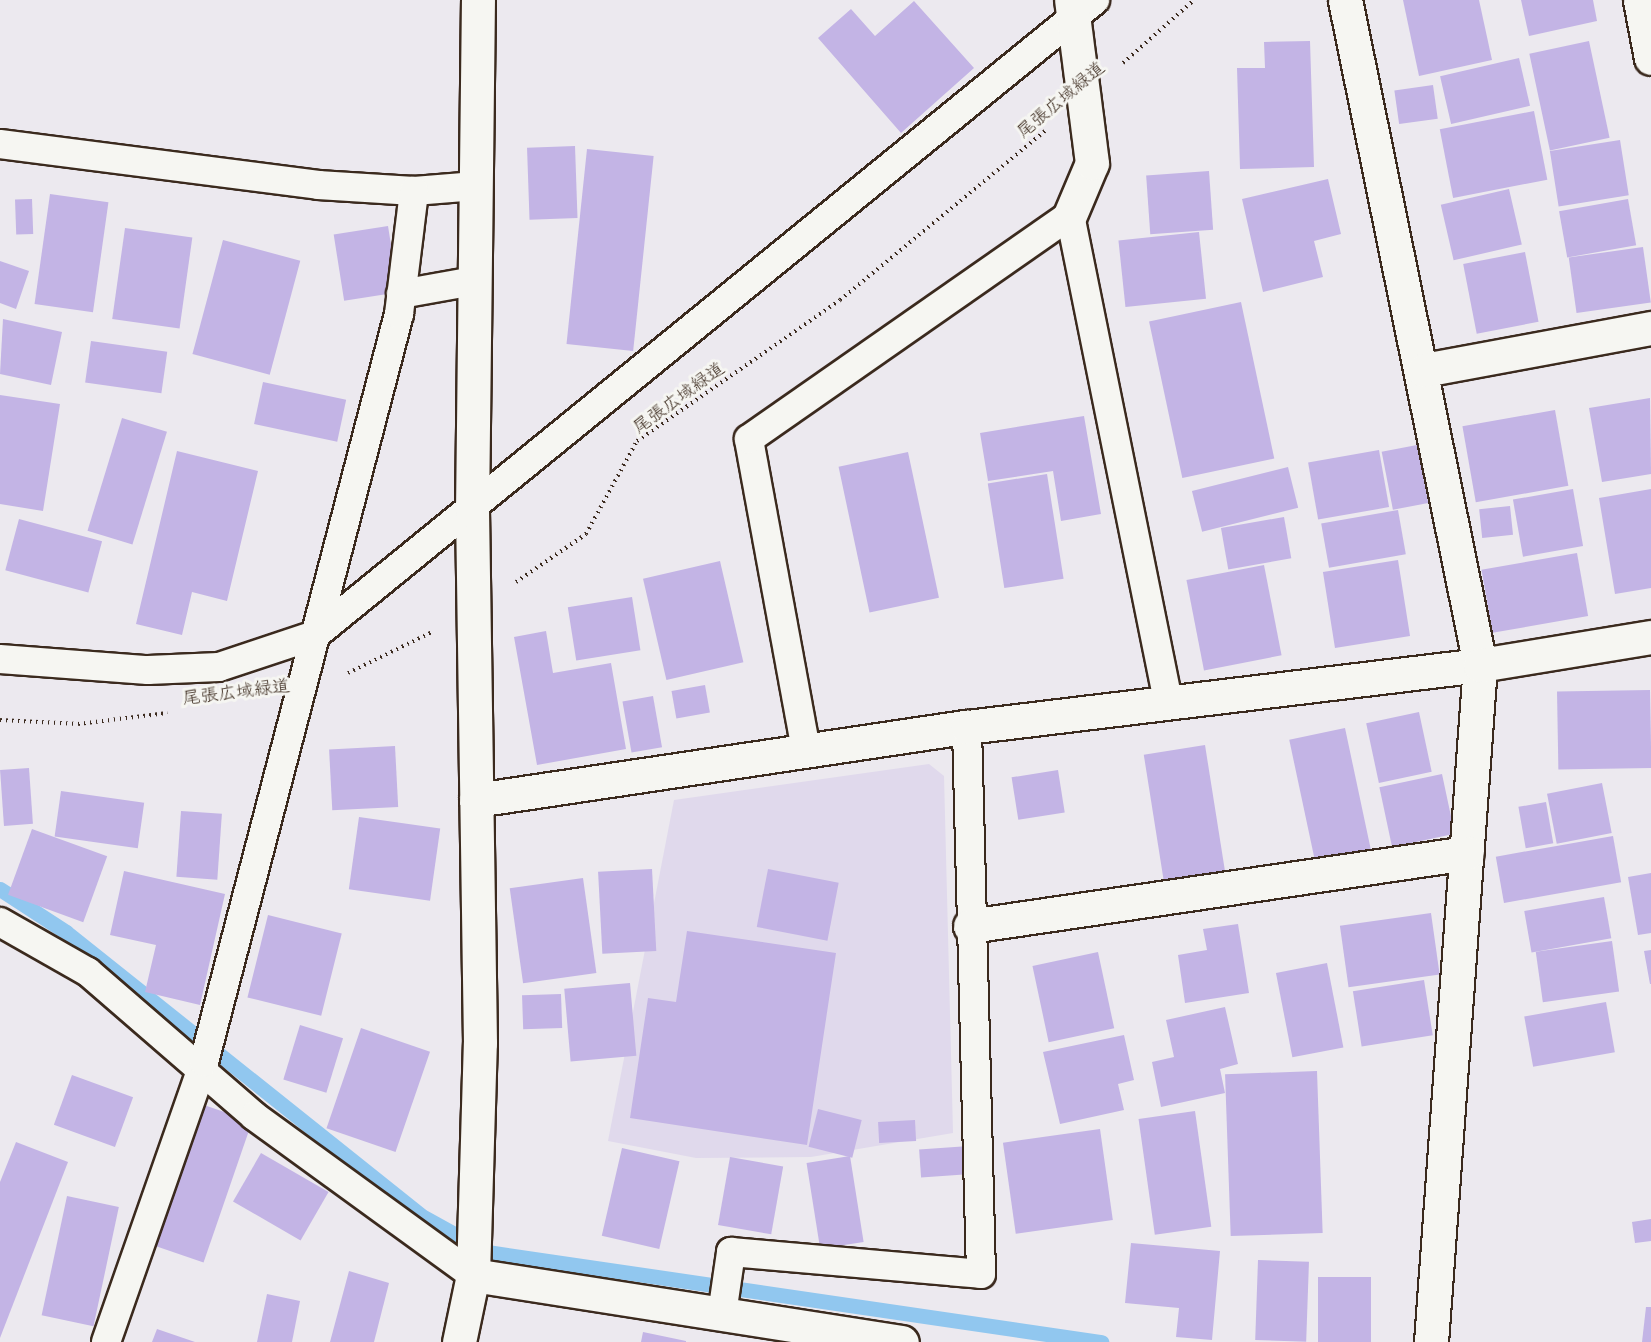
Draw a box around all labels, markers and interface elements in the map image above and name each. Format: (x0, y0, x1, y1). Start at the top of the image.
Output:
street label: 尾張広域緑道 (1012, 56, 1108, 142)
street label: 尾張広域緑道 (628, 357, 728, 437)
street label: 尾張広域緑道 (181, 674, 291, 708)

